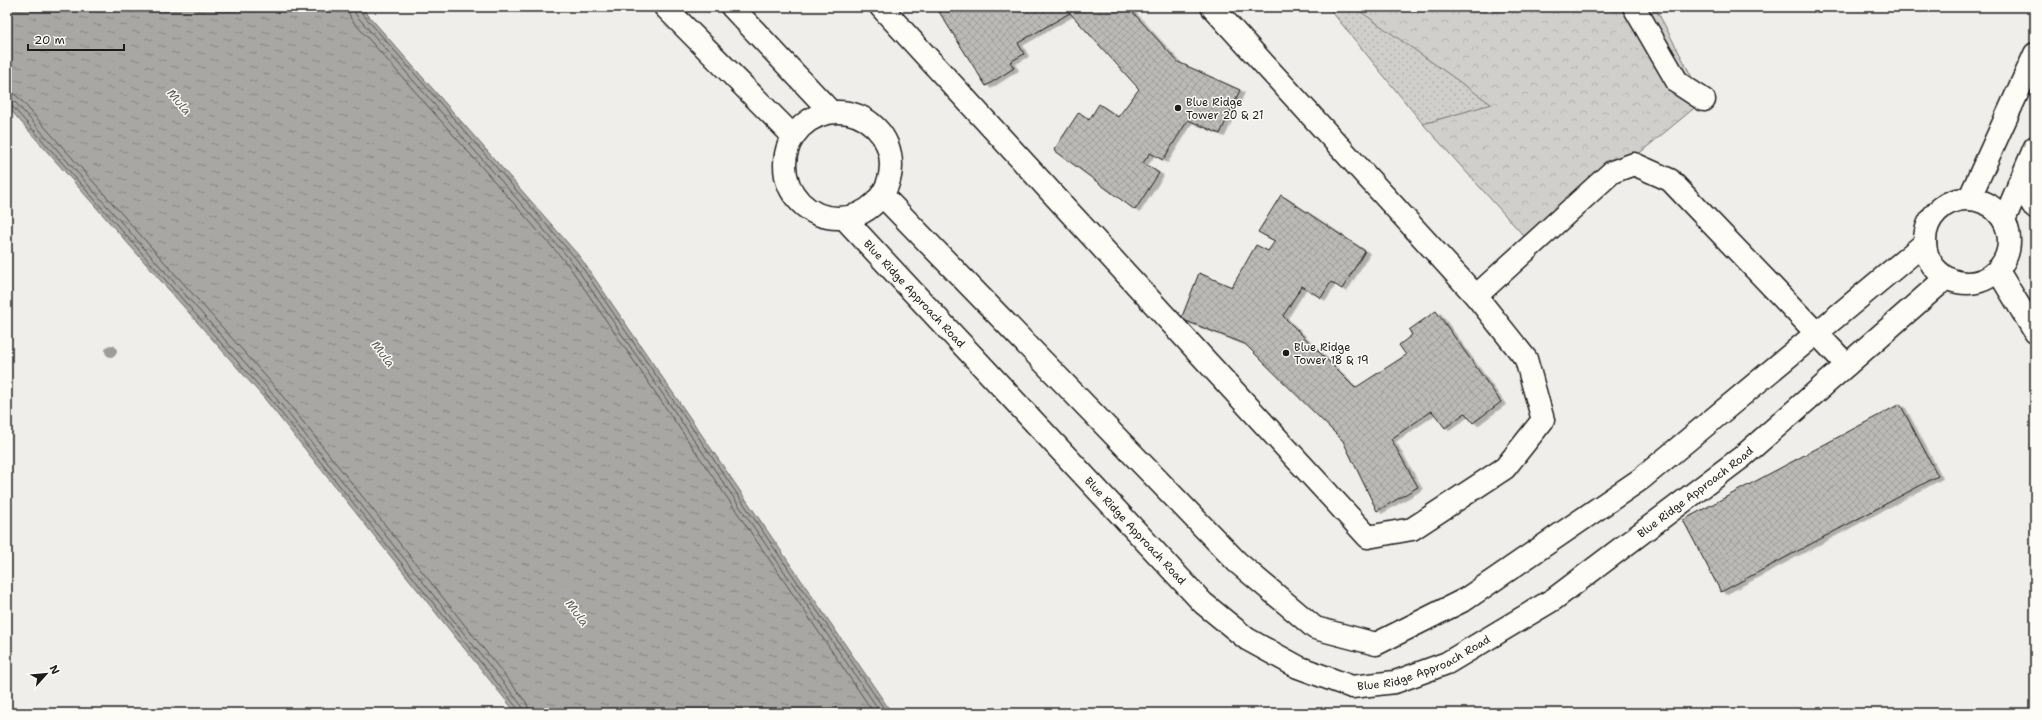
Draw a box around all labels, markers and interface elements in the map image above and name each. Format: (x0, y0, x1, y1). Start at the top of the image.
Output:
scale bar (28, 26, 124, 52)
text: 20 m (34, 32, 65, 48)
water label: Mula (163, 86, 195, 118)
place label: Blue Ridge Tower 20 & 21 (1186, 95, 1264, 123)
marker: Blue Ridge Tower 20 & 21 (1173, 103, 1183, 113)
street label: Blue Ridge Approach Road (860, 237, 968, 351)
water label: Mula (368, 337, 398, 371)
place label: Blue Ridge Tower 18 & 19 (1294, 340, 1369, 368)
marker: Blue Ridge Tower 18 & 19 (1281, 348, 1291, 358)
street label: Blue Ridge Approach Road (1634, 443, 1757, 542)
street label: Blue Ridge Approach Road (1081, 474, 1189, 588)
water label: Mula (562, 596, 592, 630)
street label: Blue Ridge Approach Road (1356, 632, 1493, 694)
north arrow (26, 654, 66, 694)
text: N (46, 662, 63, 677)

